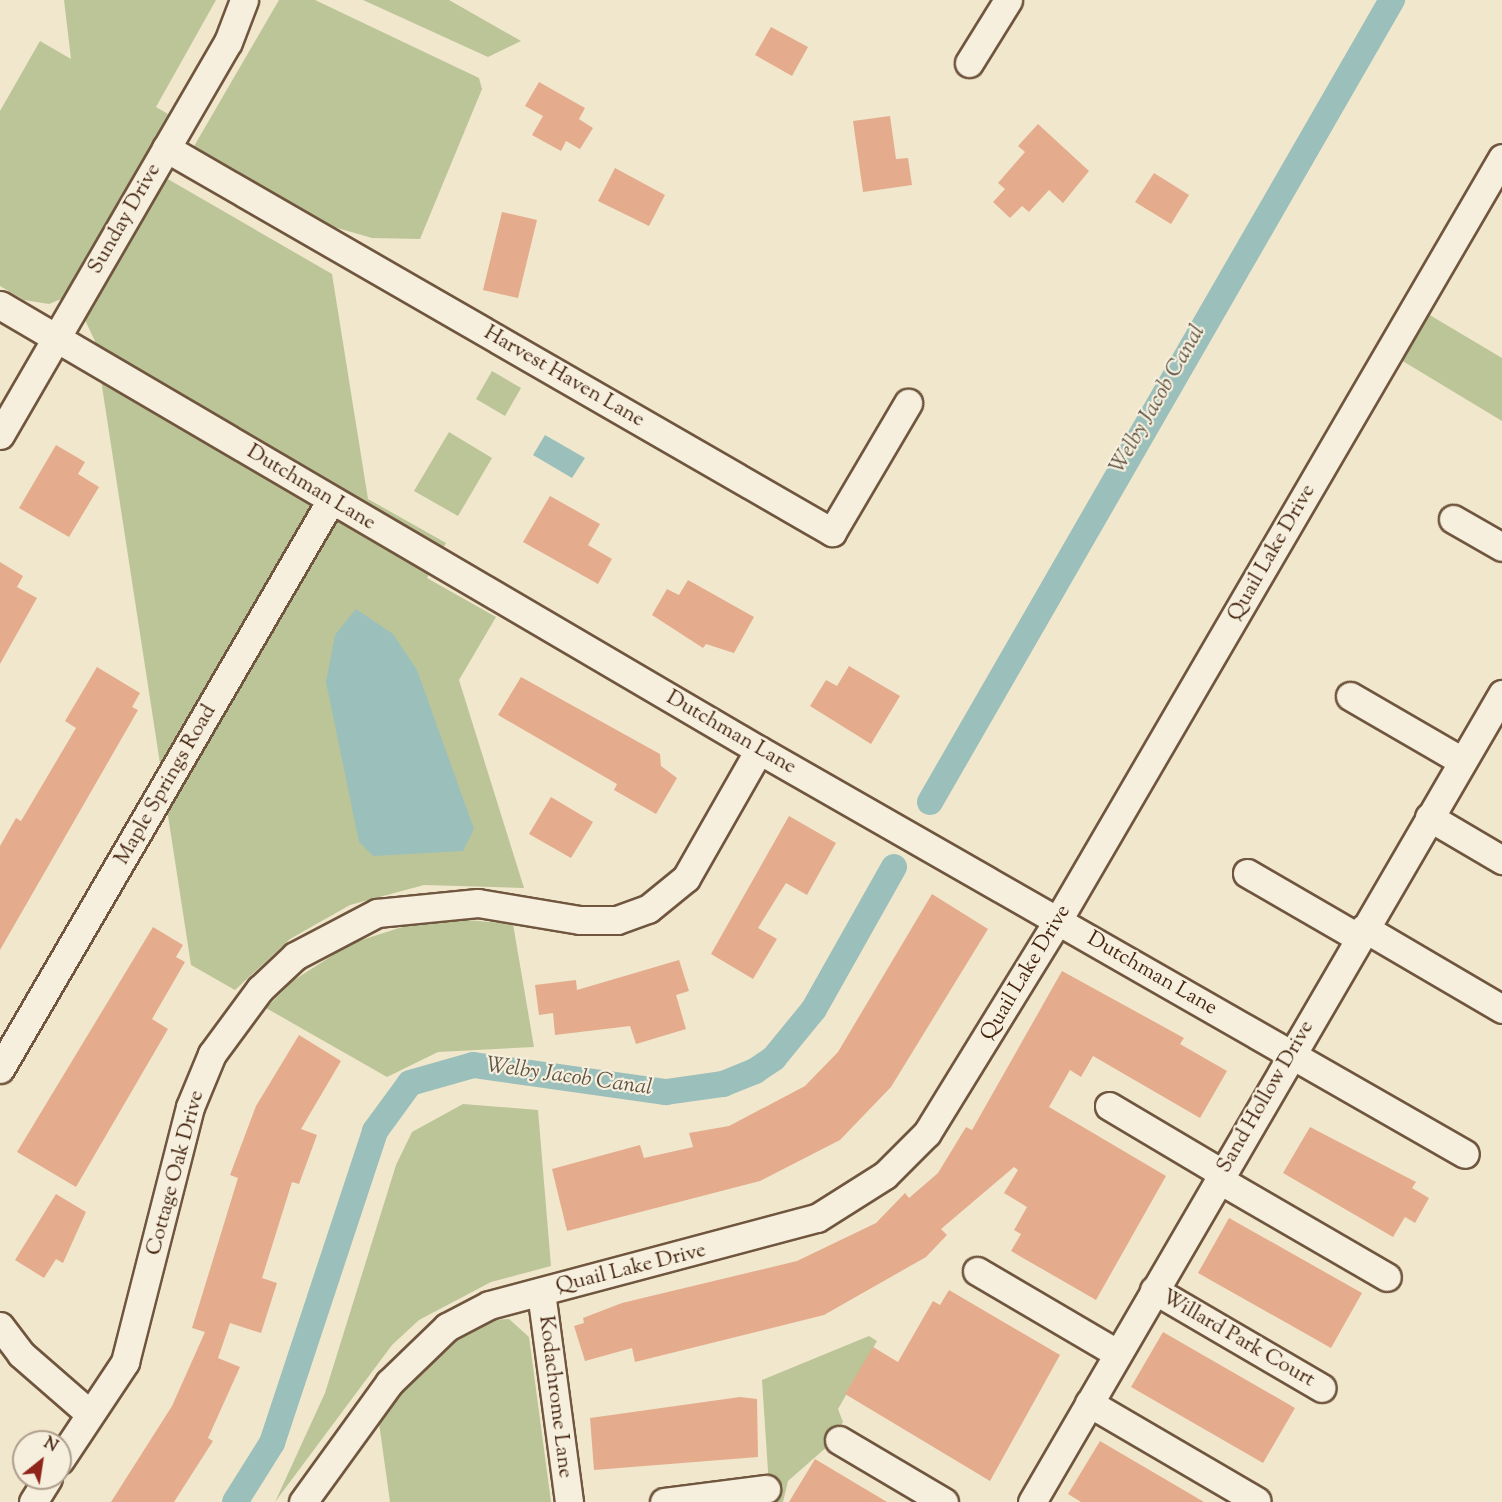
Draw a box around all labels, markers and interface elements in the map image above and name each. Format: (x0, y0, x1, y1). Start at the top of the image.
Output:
street label: Sunday Drive (83, 159, 167, 279)
street label: Harvest Haven Lane (479, 321, 649, 433)
water label: Welby Jacob Canal (1106, 321, 1212, 479)
street label: Dutchman Lane (242, 440, 380, 536)
street label: Quail Lake Drive (1223, 480, 1321, 626)
street label: Dutchman Lane (662, 686, 800, 780)
street label: Maple Springs Road (110, 700, 222, 870)
street label: Quail Lake Drive (976, 901, 1076, 1045)
street label: Dutchman Lane (1083, 927, 1221, 1021)
street label: Sand Hollow Drive (1212, 1016, 1320, 1178)
water label: Welby Jacob Canal (484, 1053, 654, 1103)
street label: Cottage Oak Drive (142, 1088, 210, 1258)
street label: Quail Lake Drive (553, 1238, 709, 1300)
street label: Willard Park Court (1157, 1285, 1319, 1393)
street label: Kodachrome Lane (533, 1314, 577, 1480)
north arrow (12, 1430, 72, 1490)
text: N (39, 1433, 62, 1459)

